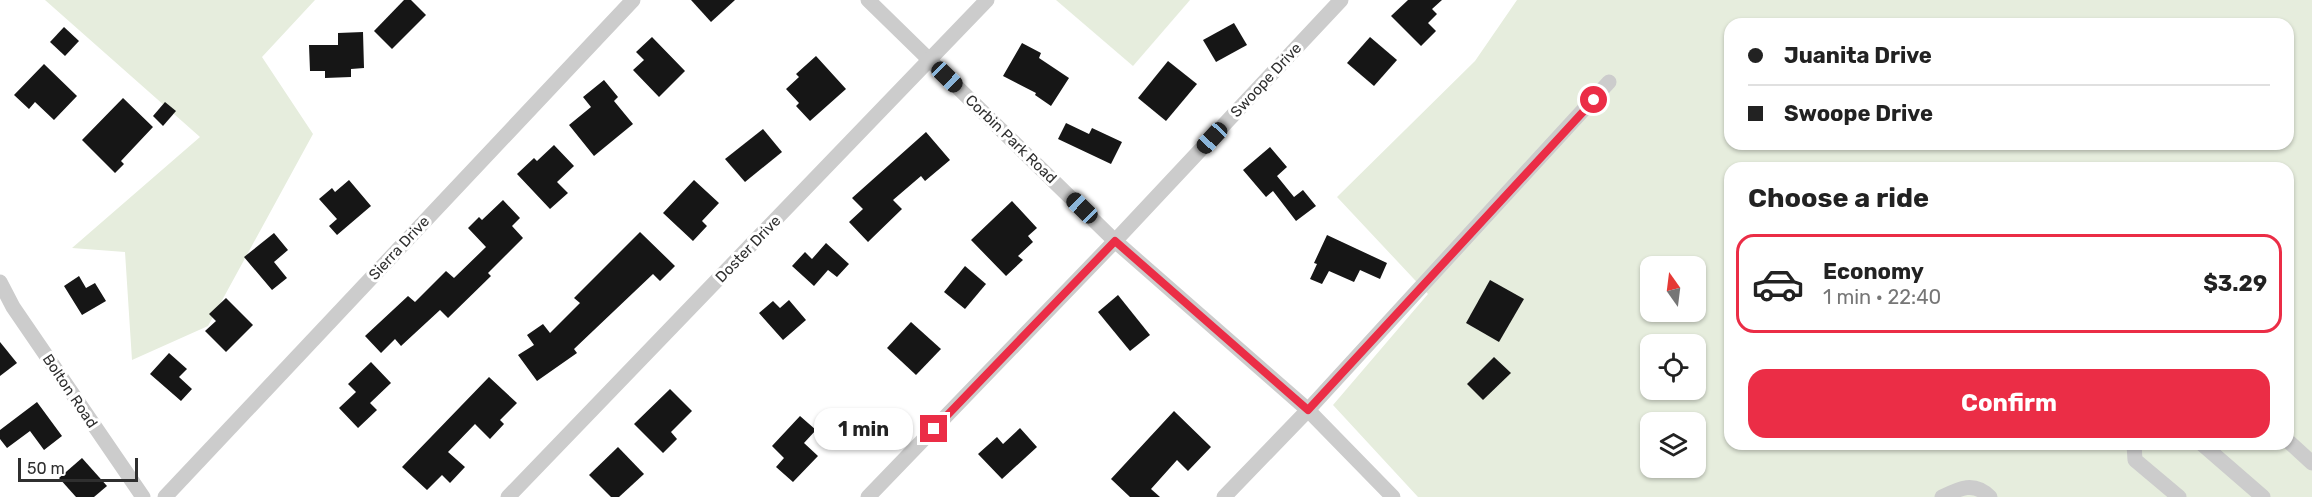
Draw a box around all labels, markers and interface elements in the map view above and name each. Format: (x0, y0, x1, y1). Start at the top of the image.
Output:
street label: Swoope Drive (1227, 39, 1305, 121)
text: Juanita Drive (1784, 42, 1932, 69)
car (928, 58, 966, 96)
route start (1580, 86, 1607, 113)
street label: Corbin Park Road (962, 91, 1060, 187)
text: Swoope Drive (1784, 100, 1933, 127)
car (1193, 119, 1231, 157)
text: Choose a ride (1748, 182, 1929, 214)
car (1063, 189, 1101, 227)
street label: Sierra Drive (365, 212, 433, 284)
street label: Doster Drive (712, 212, 784, 286)
north arrow (1640, 256, 1706, 322)
map controls (1640, 256, 1706, 478)
icon: car (1751, 257, 1805, 311)
text: Economy (1823, 258, 1924, 285)
text: $3.29 (2203, 270, 2267, 297)
text: 1 min · 22:40 (1823, 285, 1941, 309)
button: locate (1640, 334, 1706, 400)
street label: Bolton Road (39, 351, 101, 431)
button: Confirm (1748, 369, 2270, 438)
callout: 1 min (814, 408, 913, 450)
button: layers (1640, 412, 1706, 478)
route end (920, 415, 947, 442)
text: 1 min (838, 417, 889, 441)
scale bar (18, 455, 138, 482)
text: 50 m (27, 459, 65, 478)

